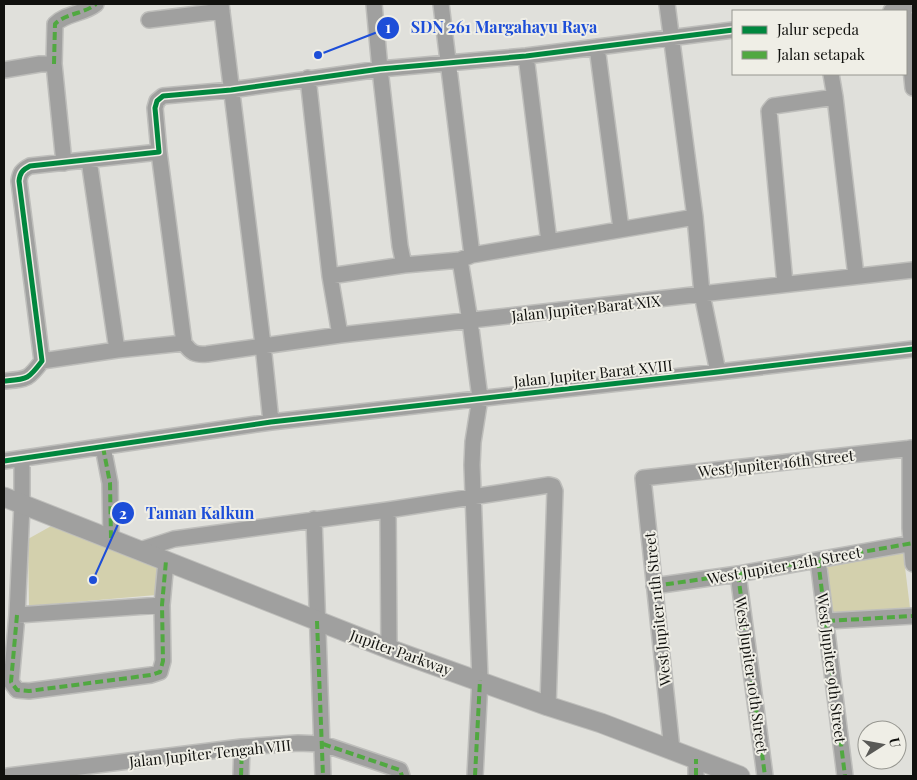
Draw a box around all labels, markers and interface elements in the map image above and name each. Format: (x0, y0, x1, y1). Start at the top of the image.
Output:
legend (732, 10, 907, 75)
callout: SDN 261 Margahayu Raya (375, 12, 607, 43)
text: SDN 261 Margahayu Raya (411, 16, 598, 37)
text: 1 (385, 17, 391, 37)
text: Jalur sepeda (776, 19, 859, 39)
text: Jalan setapak (776, 44, 866, 64)
street label: Jalan Jupiter Barat XIX (510, 290, 662, 326)
street label: Jalan Jupiter Barat XVIII (512, 355, 673, 391)
street label: West Jupiter 16th Street (696, 445, 856, 481)
callout: Taman Kalkun (110, 498, 264, 529)
text: Taman Kalkun (146, 502, 254, 523)
text: 2 (119, 503, 127, 523)
street label: West Jupiter 11th Street (639, 531, 675, 688)
street label: West Jupiter 12th Street (704, 541, 863, 589)
street label: West Jupiter 9th Street (813, 591, 851, 745)
street label: West Jupiter 10th Street (731, 594, 773, 755)
street label: Jupiter Parkway (347, 624, 455, 680)
north arrow (857, 720, 907, 770)
street label: Jalan Jupiter Tengah VIII (127, 735, 292, 772)
text: U (885, 736, 906, 749)

